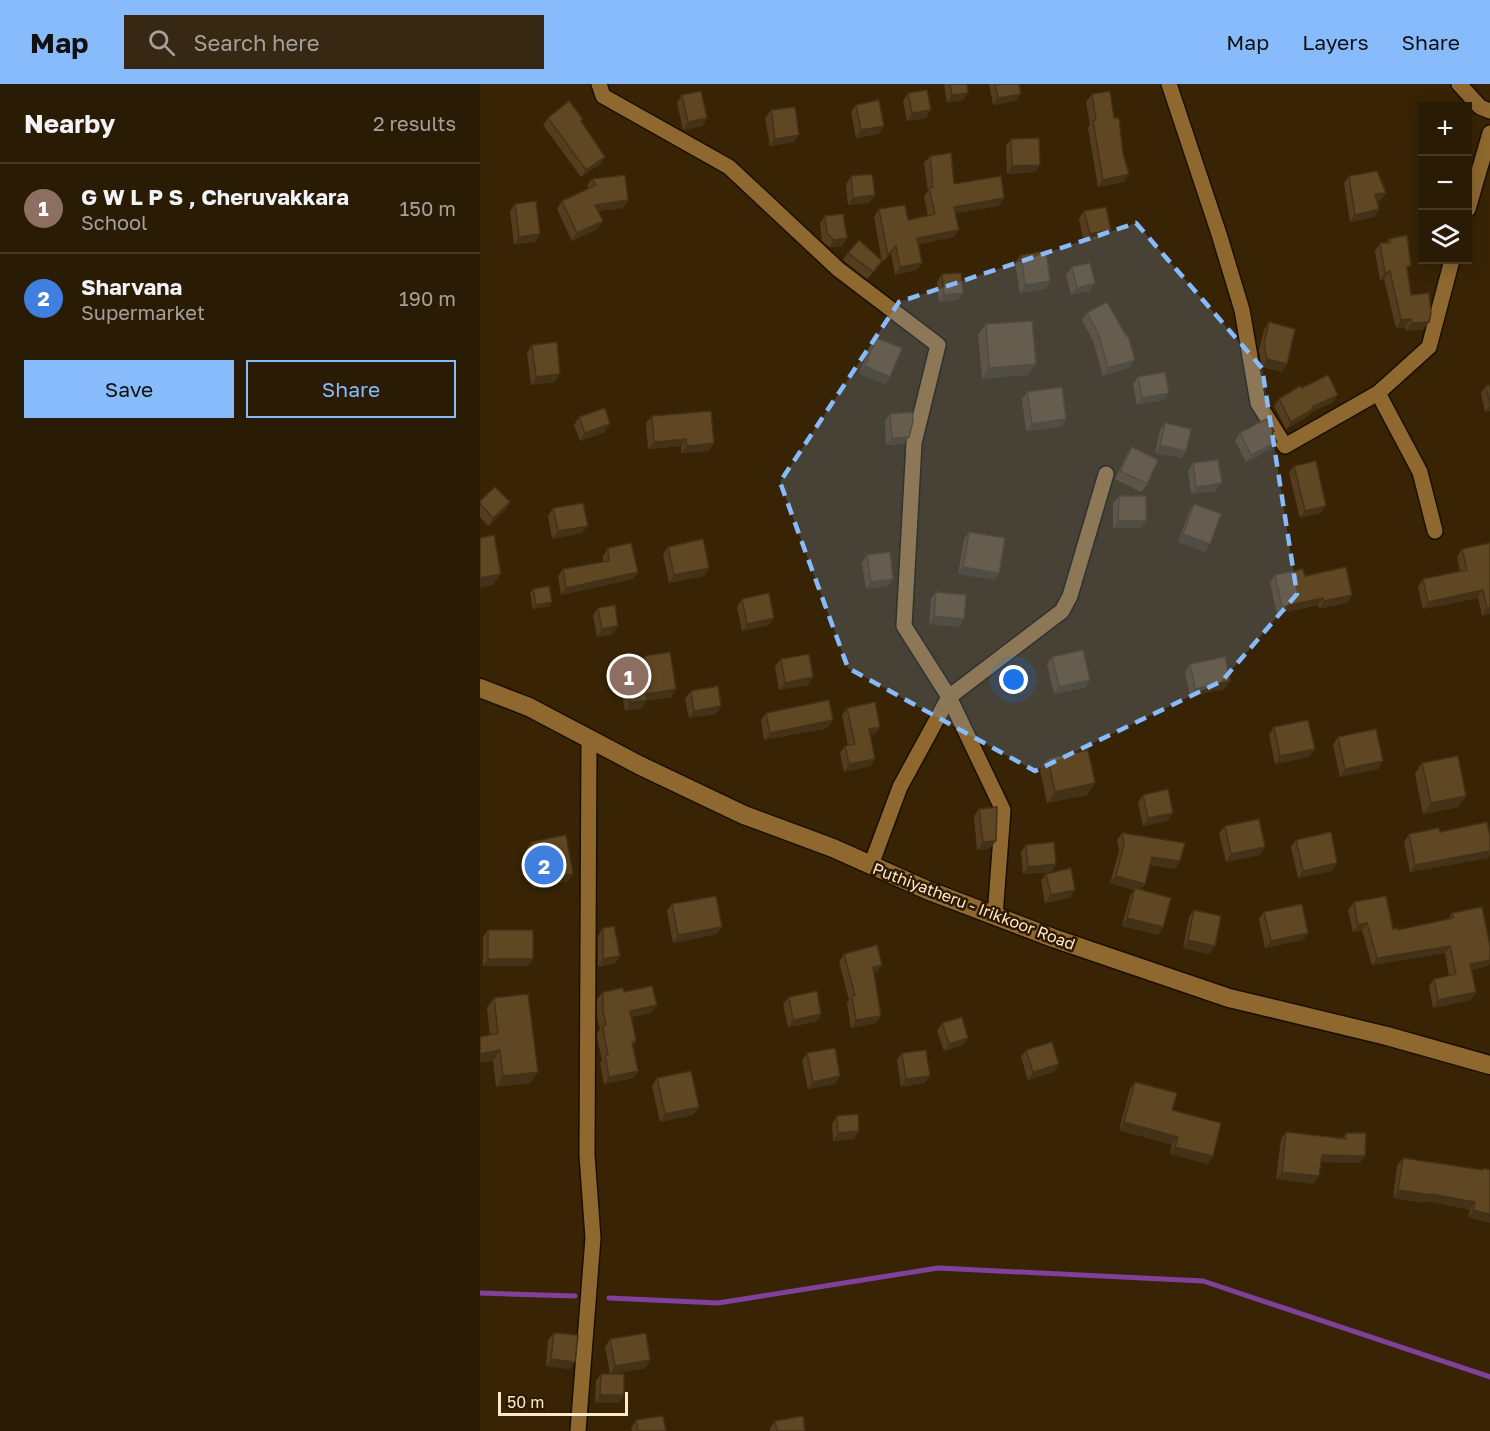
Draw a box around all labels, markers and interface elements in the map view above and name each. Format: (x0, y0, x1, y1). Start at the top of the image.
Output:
search box (124, 15, 544, 69)
text: Map (30, 26, 88, 59)
icon: search (145, 26, 178, 59)
text: Search here (193, 29, 319, 56)
text: Map (1226, 29, 1269, 55)
text: Layers (1302, 29, 1369, 55)
text: Share (1402, 29, 1460, 55)
map controls (1418, 102, 1472, 264)
button: + (1418, 102, 1472, 156)
text: Nearby (24, 108, 115, 139)
text: 2 results (373, 111, 456, 135)
button: − (1418, 156, 1472, 210)
text: G W L P S , Cheruvakkara (81, 183, 349, 210)
text: 1 (38, 196, 49, 220)
text: 150 m (400, 196, 456, 220)
text: School (81, 210, 147, 234)
button: layers (1418, 210, 1472, 264)
text: Sharvana (81, 273, 182, 300)
text: 2 (37, 286, 50, 310)
text: 190 m (399, 286, 456, 310)
text: Supermarket (81, 300, 205, 324)
button: Save (24, 360, 234, 418)
button: Share (246, 360, 456, 418)
pin: 1 (610, 654, 648, 698)
your location (999, 665, 1028, 694)
pin: 2 (524, 842, 564, 888)
street label: Puthiyatheru - Irikkoor Road (870, 858, 1078, 954)
scale bar (498, 1389, 628, 1416)
text: 50 m (507, 1392, 544, 1412)

